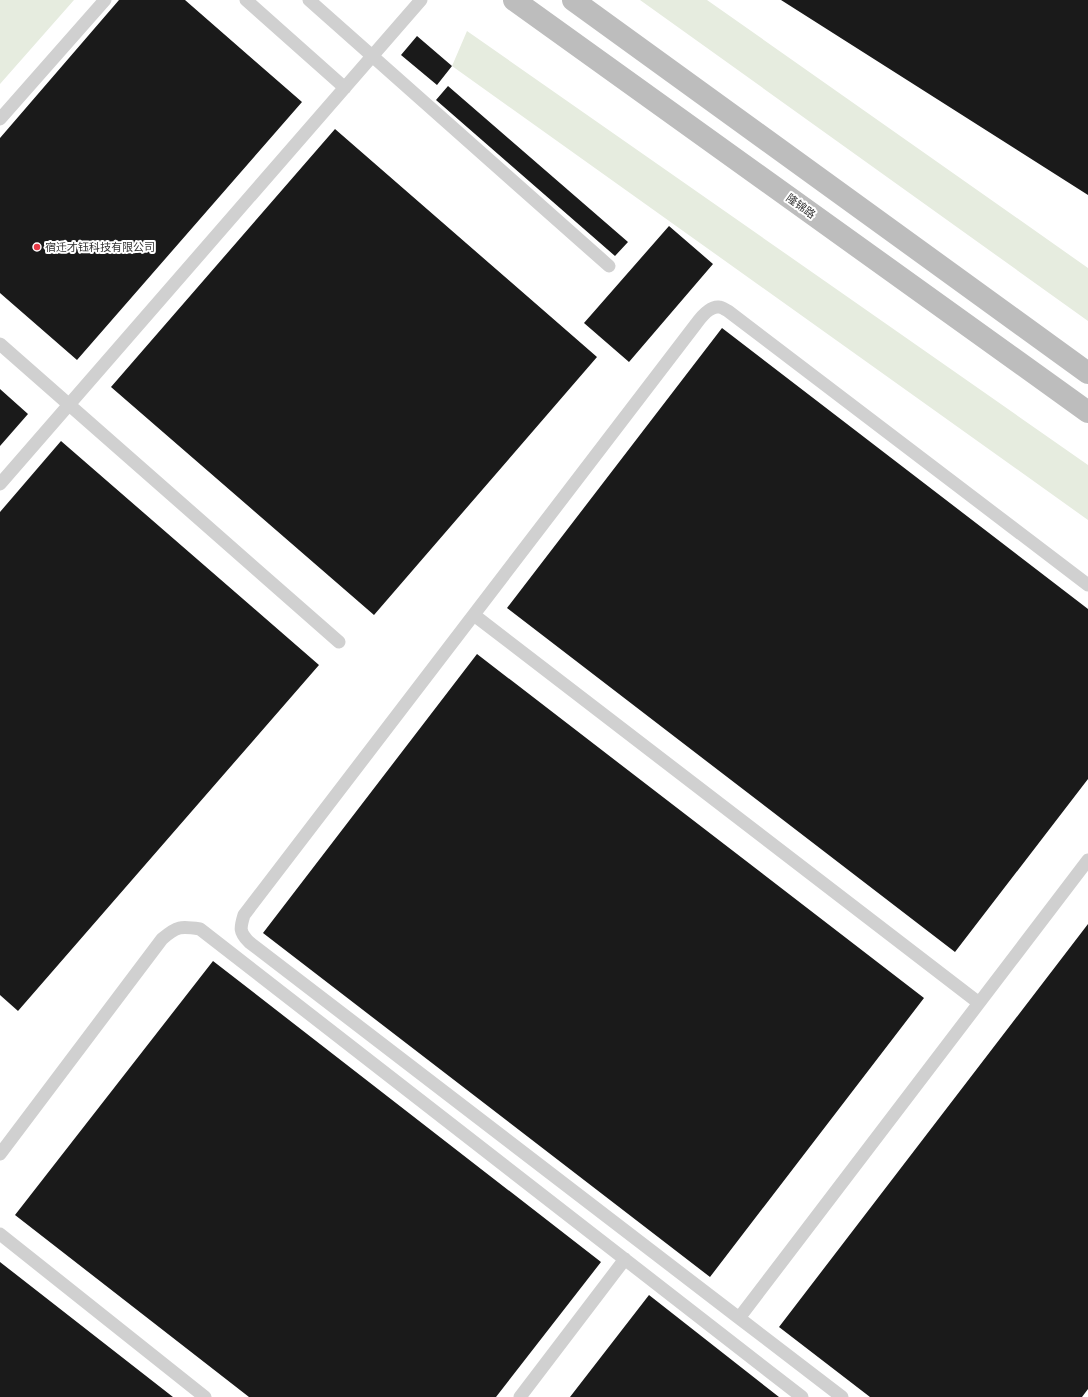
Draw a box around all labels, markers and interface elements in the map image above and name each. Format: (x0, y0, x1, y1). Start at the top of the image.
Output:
street label: 隆锦路 (784, 191, 818, 221)
place label: 宿迁才钰科技有限公司 (45, 241, 155, 253)
marker: 宿迁才钰科技有限公司 (32, 242, 42, 252)

